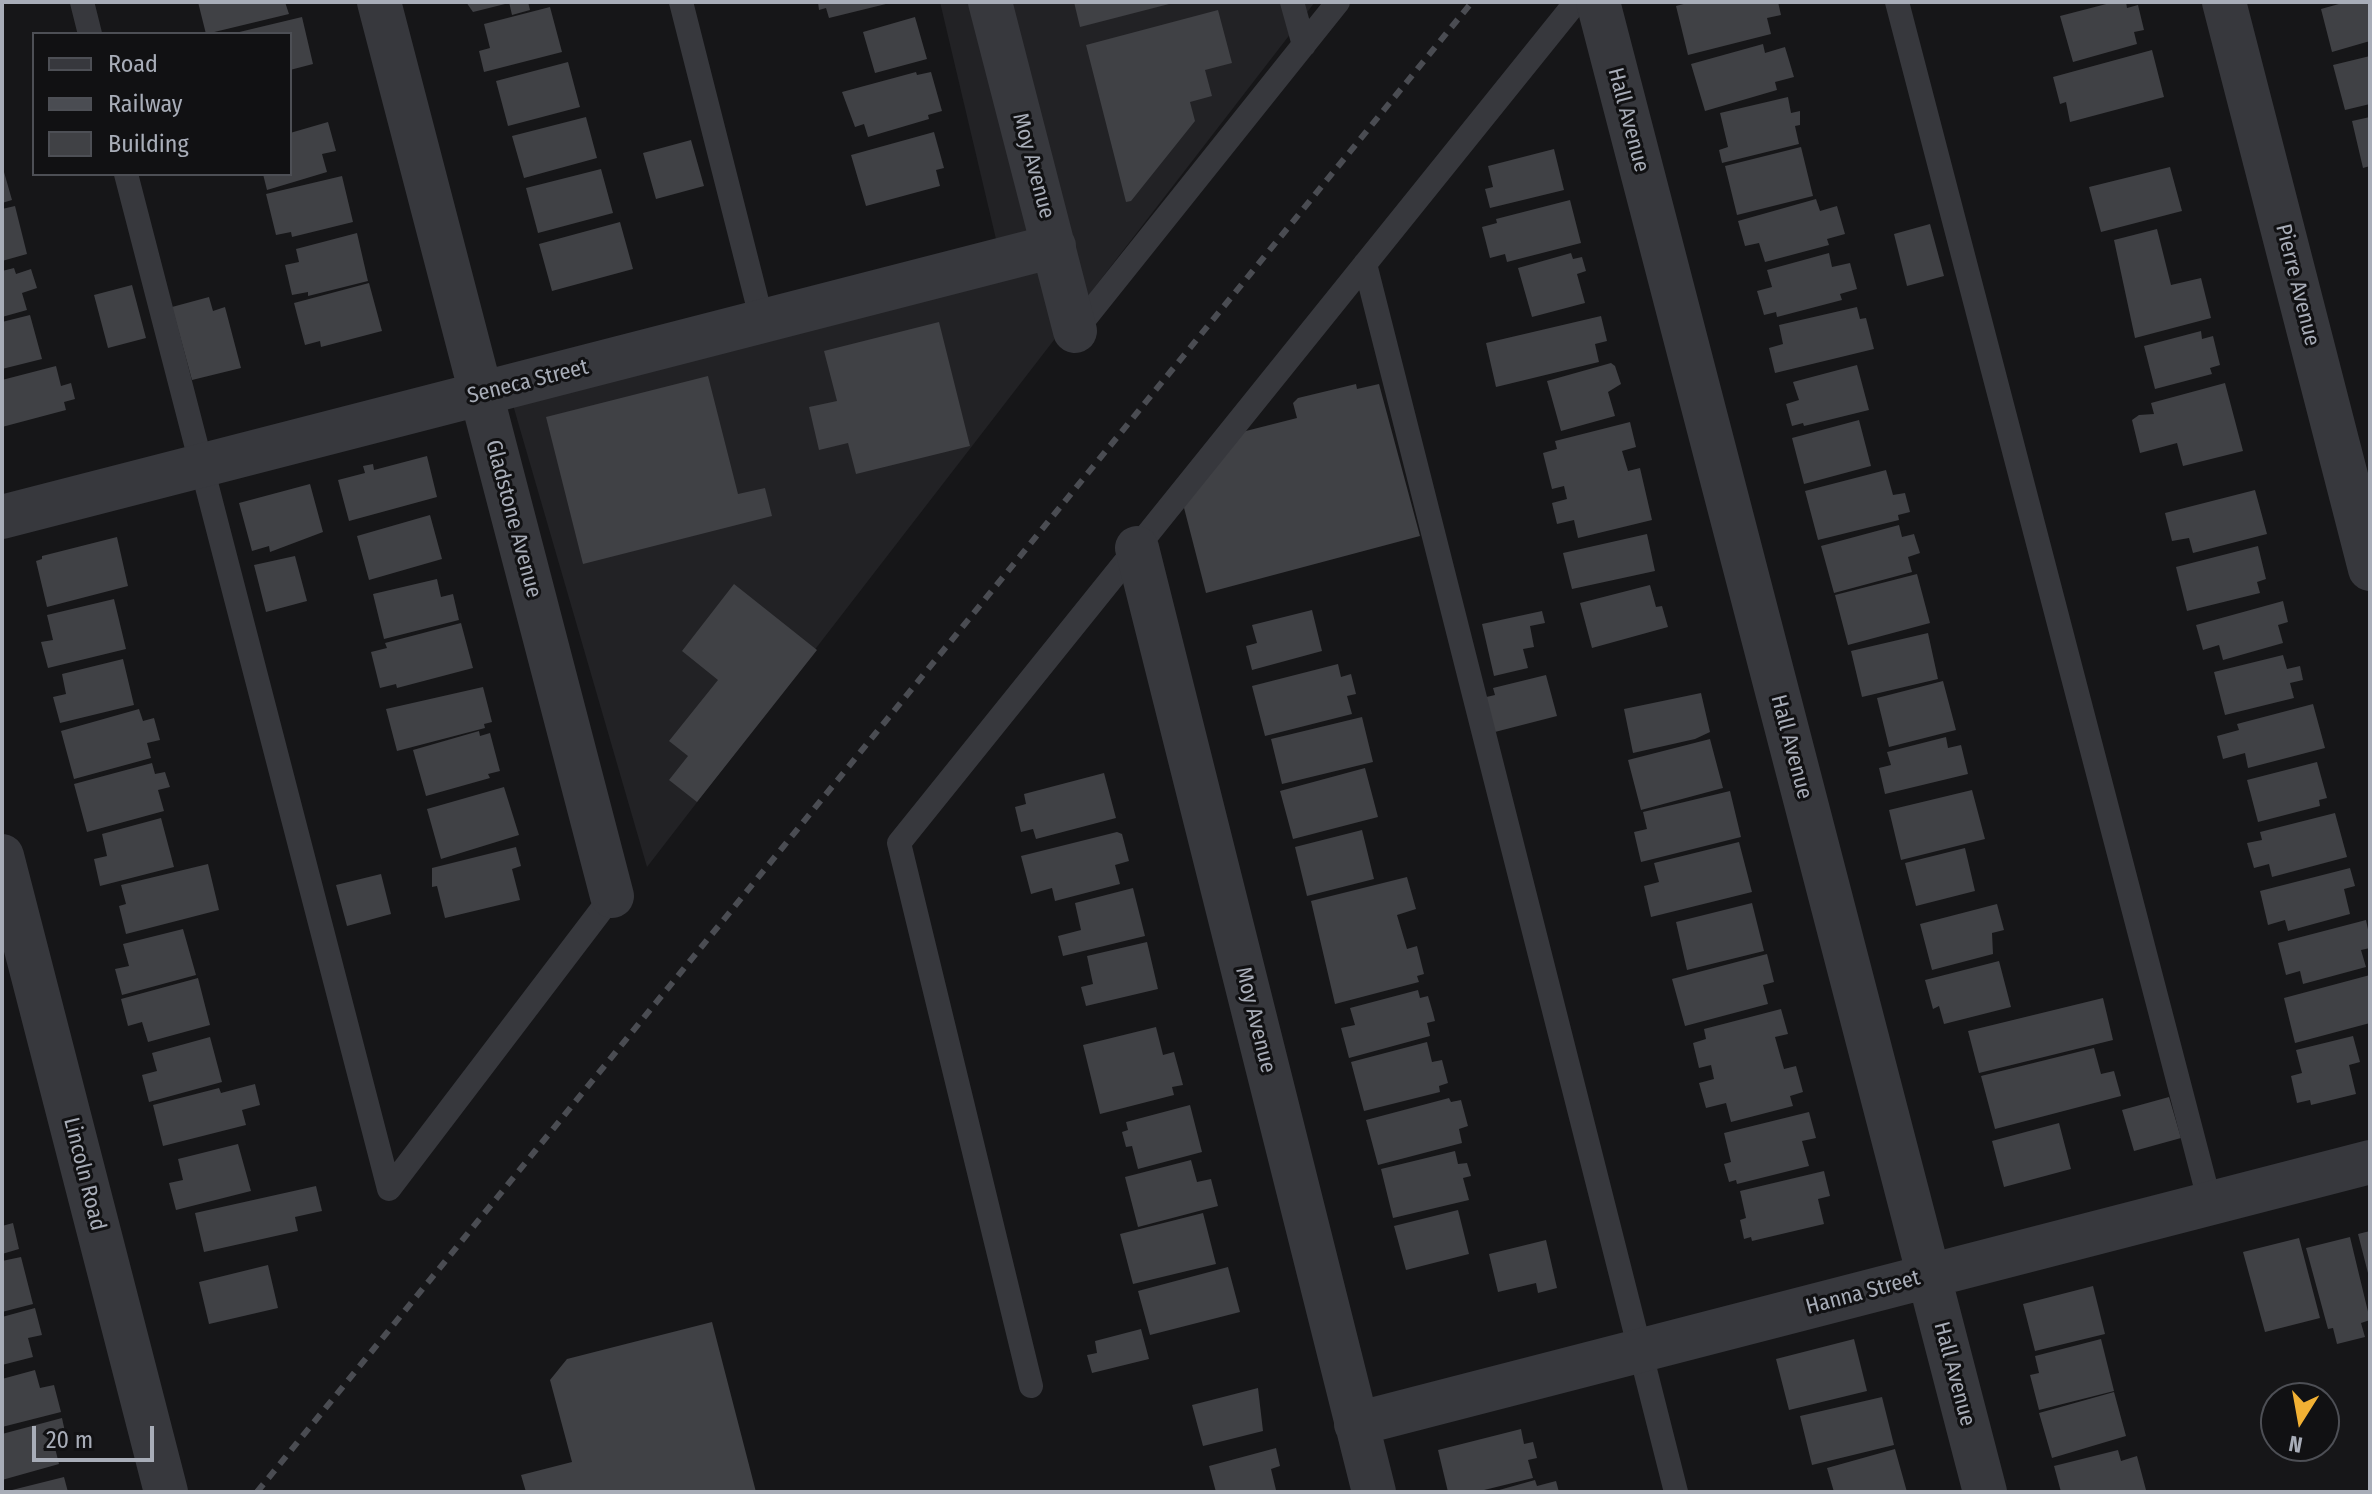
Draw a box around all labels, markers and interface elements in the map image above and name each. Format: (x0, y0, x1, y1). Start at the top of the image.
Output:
legend (32, 32, 292, 176)
text: Road (108, 50, 158, 78)
street label: Hall Avenue (1601, 65, 1655, 175)
text: Railway (108, 90, 183, 118)
street label: Moy Avenue (1006, 110, 1060, 222)
text: Building (108, 130, 189, 158)
street label: Pierre Avenue (2269, 221, 2325, 349)
street label: Seneca Street (465, 354, 591, 410)
street label: Gladstone Avenue (479, 437, 547, 601)
street label: Hall Avenue (1764, 692, 1818, 802)
street label: Moy Avenue (1229, 964, 1281, 1076)
street label: Lincoln Road (57, 1115, 111, 1233)
street label: Hanna Street (1803, 1265, 1923, 1321)
street label: Hall Avenue (1927, 1319, 1981, 1429)
north arrow (2260, 1382, 2340, 1462)
scale bar (36, 1410, 158, 1460)
text: 20 m (46, 1426, 93, 1454)
text: N (2287, 1430, 2305, 1459)

